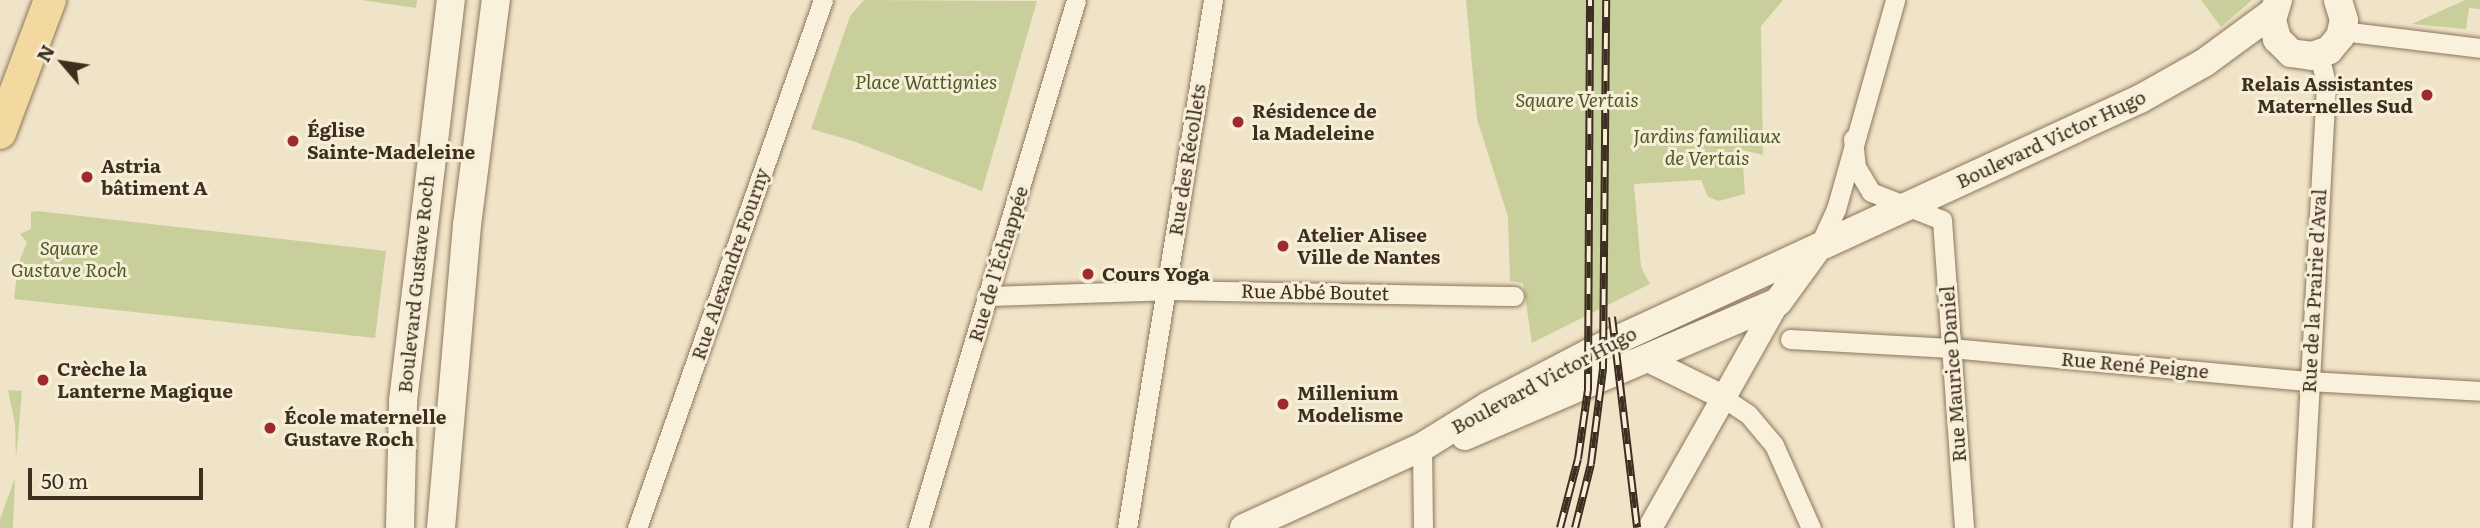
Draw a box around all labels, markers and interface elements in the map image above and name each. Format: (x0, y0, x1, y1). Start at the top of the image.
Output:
north arrow (28, 28, 98, 98)
text: N (29, 39, 61, 67)
park label: Place Wattignies (855, 71, 997, 93)
place label: Relais Assistantes Maternelles Sud (2241, 73, 2413, 117)
street label: Rue des Récollets (1164, 83, 1210, 237)
street label: Boulevard Victor Hugo (1953, 85, 2149, 193)
marker: Relais Assistantes Maternelles Sud (2419, 87, 2435, 103)
park label: Square Vertais (1515, 89, 1639, 111)
place label: Résidence de la Madeleine (1252, 100, 1377, 144)
marker: Résidence de la Madeleine (1230, 114, 1246, 130)
place label: Église Sainte-Madeleine (307, 119, 475, 163)
park label: Jardins familiaux de Vertais (1633, 125, 1781, 169)
marker: Église Sainte-Madeleine (285, 133, 301, 149)
place label: Astria bâtiment A (101, 155, 208, 199)
street label: Rue Alexandre Fourny (686, 165, 774, 363)
marker: Astria bâtiment A (79, 169, 95, 185)
street label: Boulevard Gustave Roch (393, 174, 439, 394)
street label: Rue de l'Échappée (963, 183, 1033, 345)
street label: Rue de la Prairie d'Aval (2297, 188, 2331, 394)
place label: Atelier Alisee Ville de Nantes (1297, 224, 1440, 268)
park label: Square Gustave Roch (11, 237, 127, 281)
marker: Atelier Alisee Ville de Nantes (1275, 238, 1291, 254)
place label: Cours Yoga (1102, 263, 1210, 285)
marker: Cours Yoga (1080, 266, 1096, 282)
street label: Rue Abbé Boutet (1241, 279, 1389, 305)
street label: Rue Maurice Daniel (1935, 285, 1971, 463)
street label: Boulevard Victor Hugo (1448, 321, 1640, 439)
street label: Rue René Peigne (2060, 347, 2210, 383)
place label: Crèche la Lanterne Magique (57, 358, 233, 402)
marker: Crèche la Lanterne Magique (35, 372, 51, 388)
place label: Millenium Modelisme (1297, 382, 1403, 426)
marker: Millenium Modelisme (1275, 396, 1291, 412)
place label: École maternelle Gustave Roch (284, 406, 447, 450)
marker: École maternelle Gustave Roch (262, 420, 278, 436)
scale bar (32, 454, 206, 498)
text: 50 m (41, 464, 88, 495)

